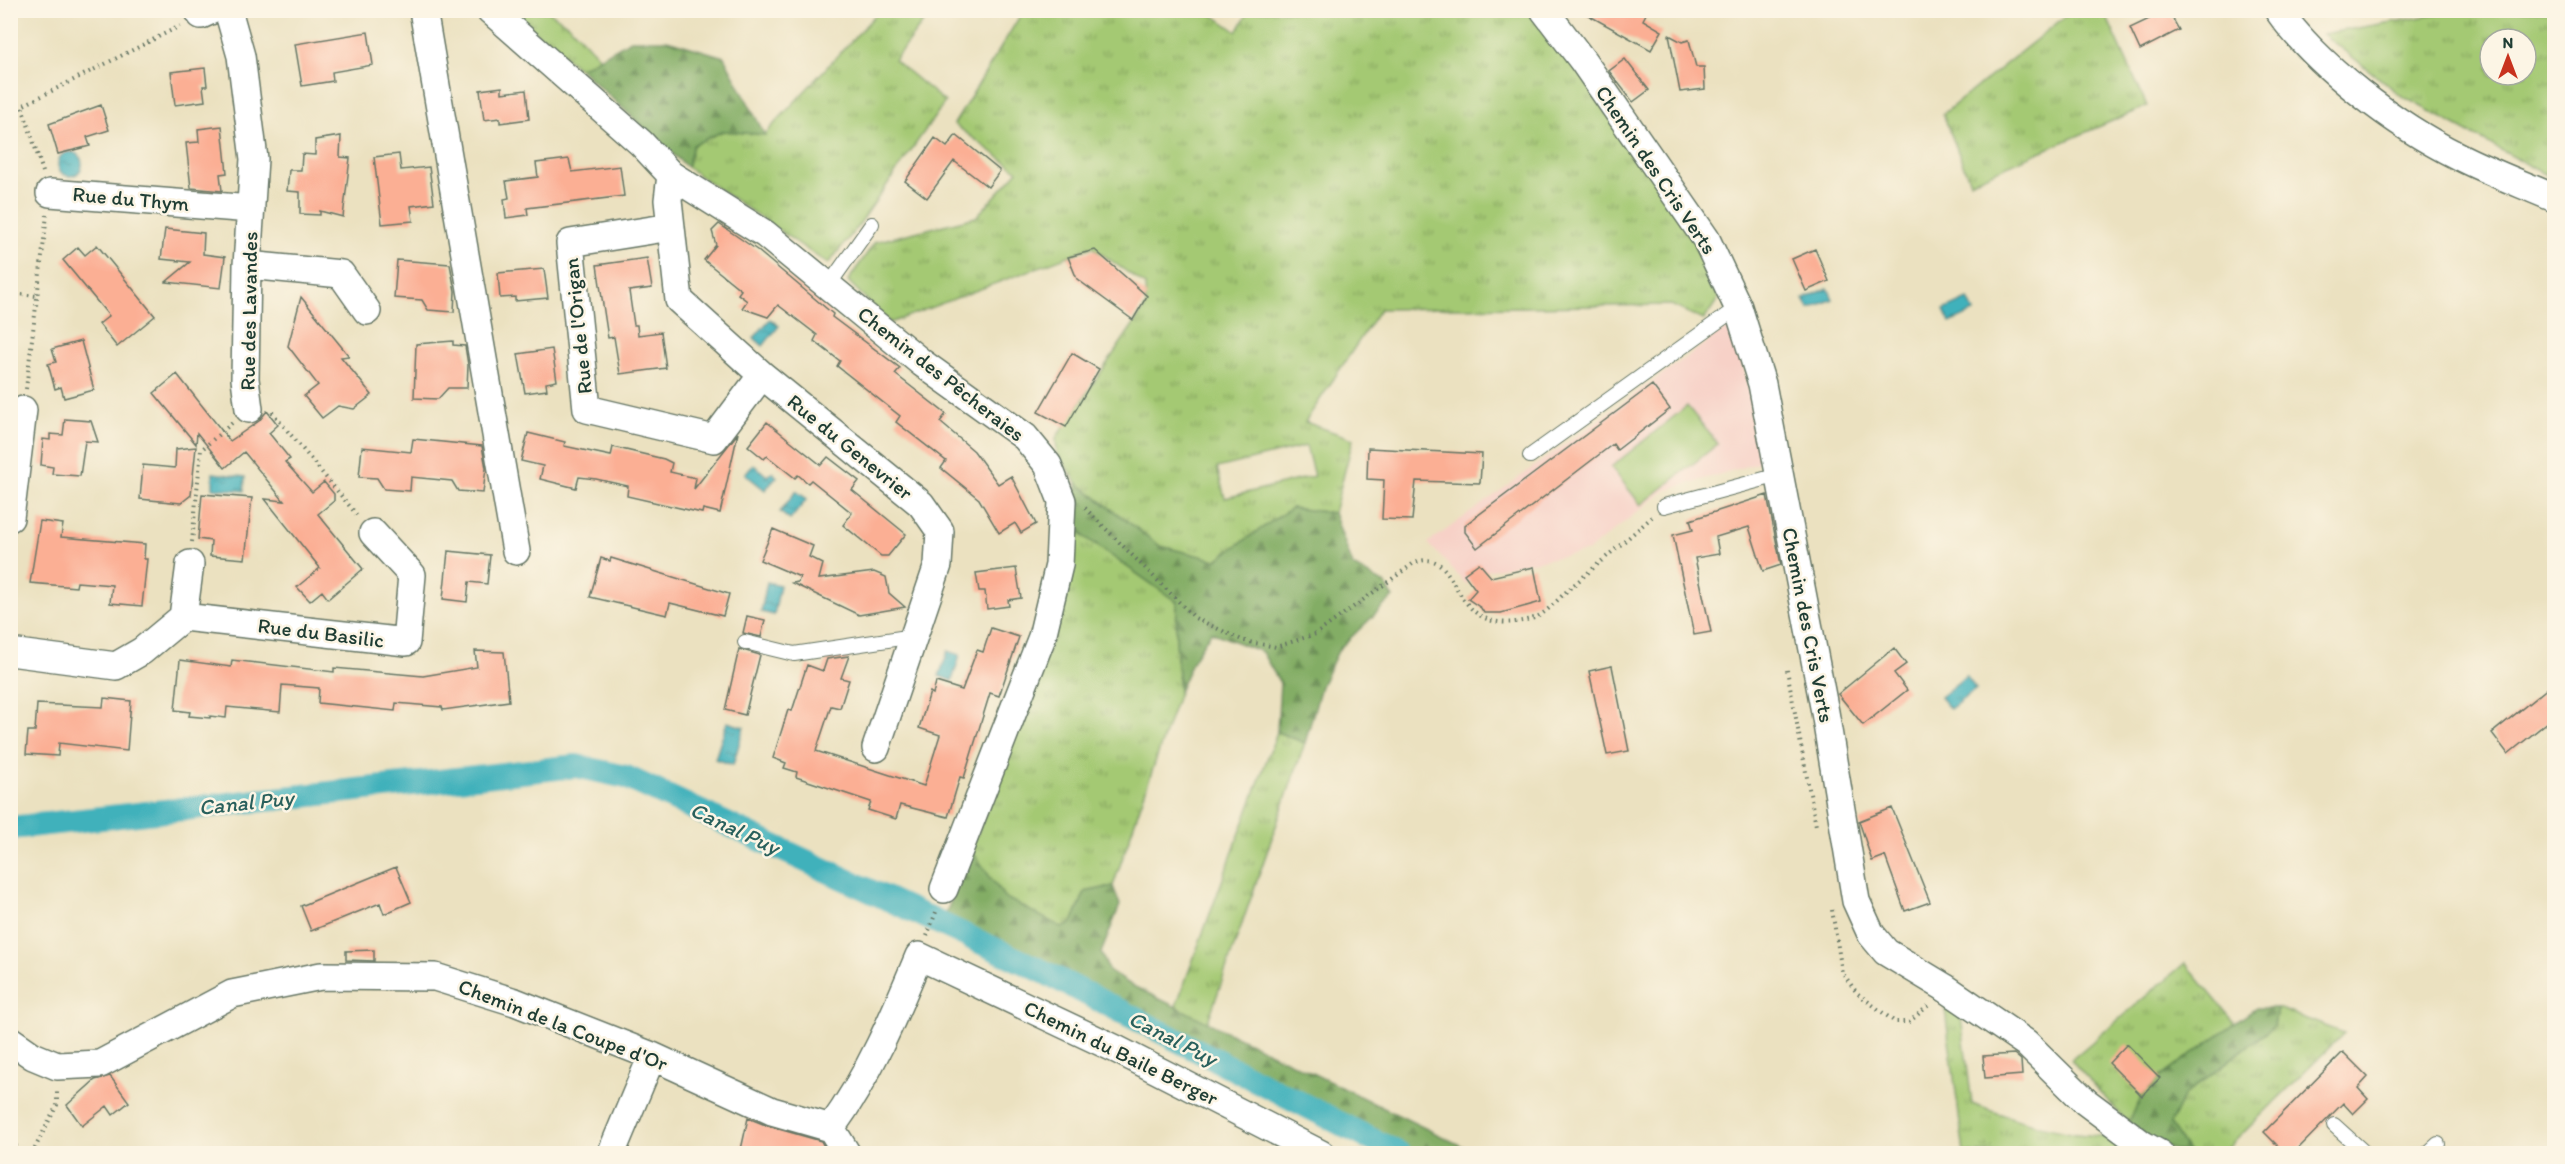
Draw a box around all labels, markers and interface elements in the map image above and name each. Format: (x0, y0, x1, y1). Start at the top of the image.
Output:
north arrow (2478, 27, 2538, 87)
text: N (2503, 33, 2513, 52)
street label: Chemin des Cris Verts (1591, 81, 1722, 259)
street label: Rue du Thym (72, 181, 191, 216)
street label: Rue des Lavandes (235, 231, 262, 391)
street label: Rue de l'Origan (558, 257, 597, 395)
street label: Chemin des Pêcheraies (853, 301, 1030, 447)
street label: Rue du Genevrier (783, 388, 918, 505)
street label: Chemin des Cris Verts (1777, 525, 1840, 725)
street label: Rue du Basilic (256, 612, 386, 653)
water label: Canal Puy (197, 784, 297, 821)
water label: Canal Puy (686, 796, 786, 862)
street label: Chemin de la Coupe d'Or (455, 973, 671, 1076)
street label: Chemin du Baile Berger (1020, 995, 1222, 1110)
water label: Canal Puy (1124, 1005, 1224, 1073)

